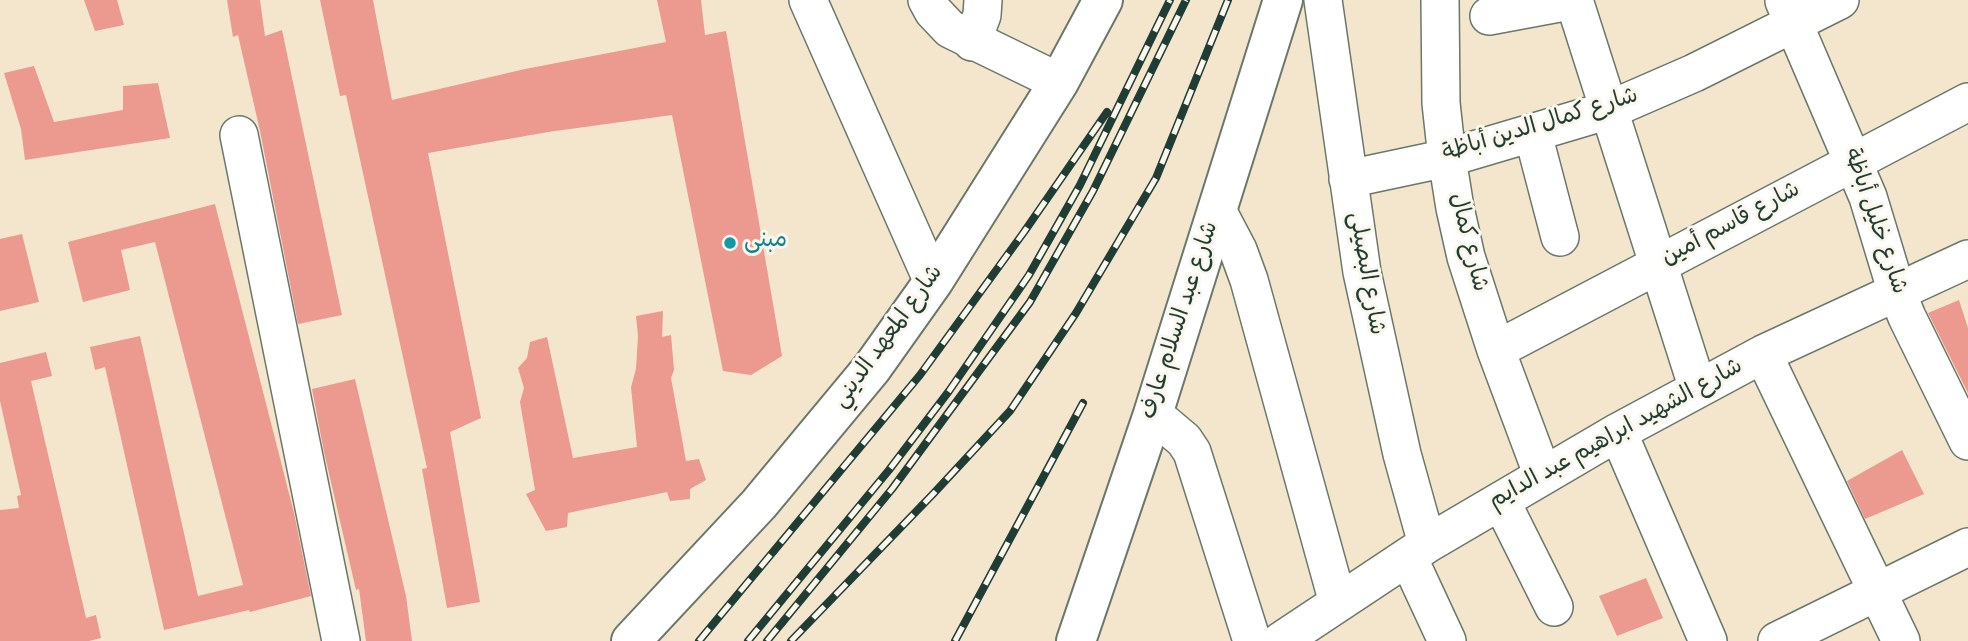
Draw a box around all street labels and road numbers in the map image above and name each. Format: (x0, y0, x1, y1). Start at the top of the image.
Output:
street label: شارع كمال الدين أباظة (1440, 84, 1642, 170)
street label: شارع خليل أباظة (1835, 145, 1911, 299)
street label: شارع قاسم أمين (1658, 178, 1806, 274)
street label: شارع كمال (1440, 191, 1492, 295)
street label: شارع البصيلى (1340, 210, 1388, 338)
street label: شارع عبد السلام عارف (1137, 219, 1227, 423)
street label: شارع المعهد الديني (829, 261, 951, 415)
street label: شارع الشهيد ابراهيم عبد الدايم (1485, 355, 1749, 517)

